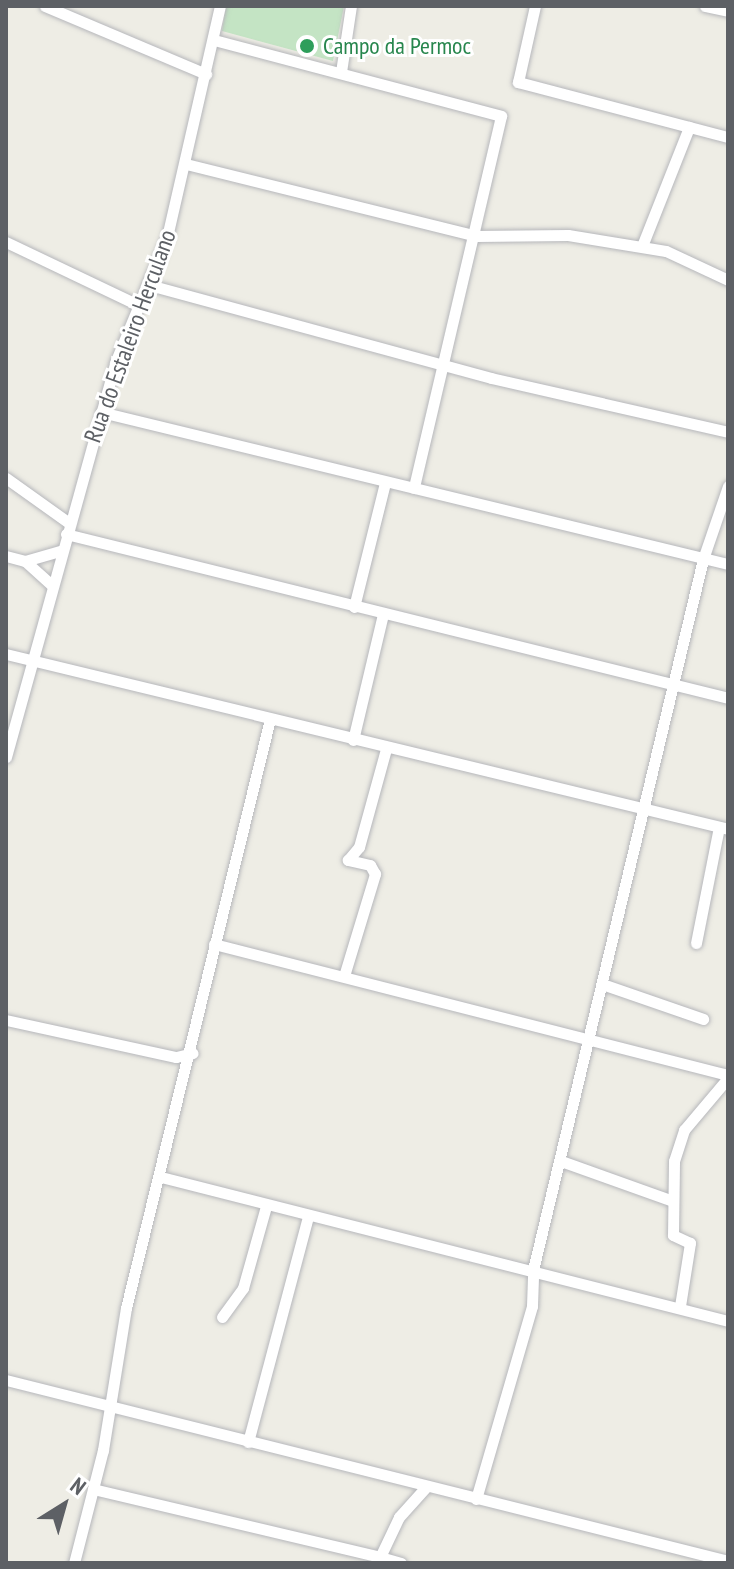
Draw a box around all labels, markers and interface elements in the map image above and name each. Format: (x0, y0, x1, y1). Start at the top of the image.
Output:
place label: Campo da Permoc (323, 32, 471, 60)
marker: Campo da Permoc (298, 37, 316, 55)
street label: Rua do Estaleiro Herculano (78, 226, 182, 446)
north arrow (24, 1465, 104, 1545)
text: N (65, 1471, 92, 1501)

